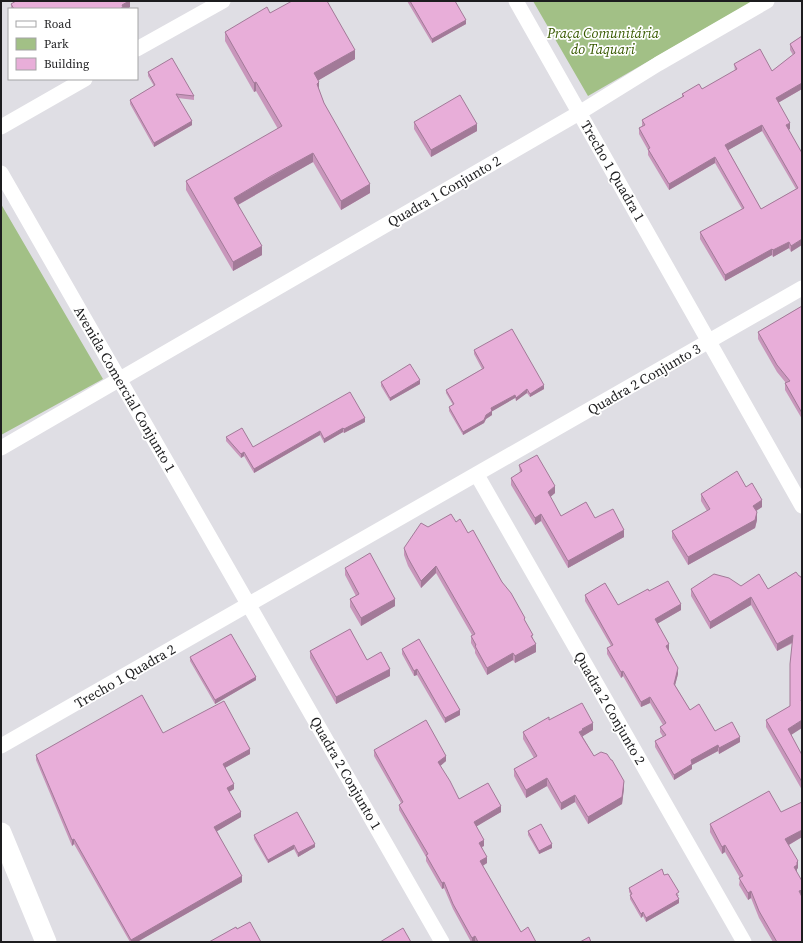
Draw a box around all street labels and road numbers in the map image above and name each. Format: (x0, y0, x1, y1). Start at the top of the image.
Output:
street label: Trecho 1 Quadra 1 (576, 117, 650, 225)
street label: Quadra 1 Conjunto 2 (384, 150, 504, 232)
street label: Avenida Comercial Conjunto 1 (69, 302, 181, 476)
street label: Quadra 2 Conjunto 3 (584, 338, 704, 420)
street label: Trecho 1 Quadra 2 (71, 639, 179, 713)
street label: Quadra 2 Conjunto 2 (569, 648, 651, 768)
street label: Quadra 2 Conjunto 1 (305, 713, 387, 833)

